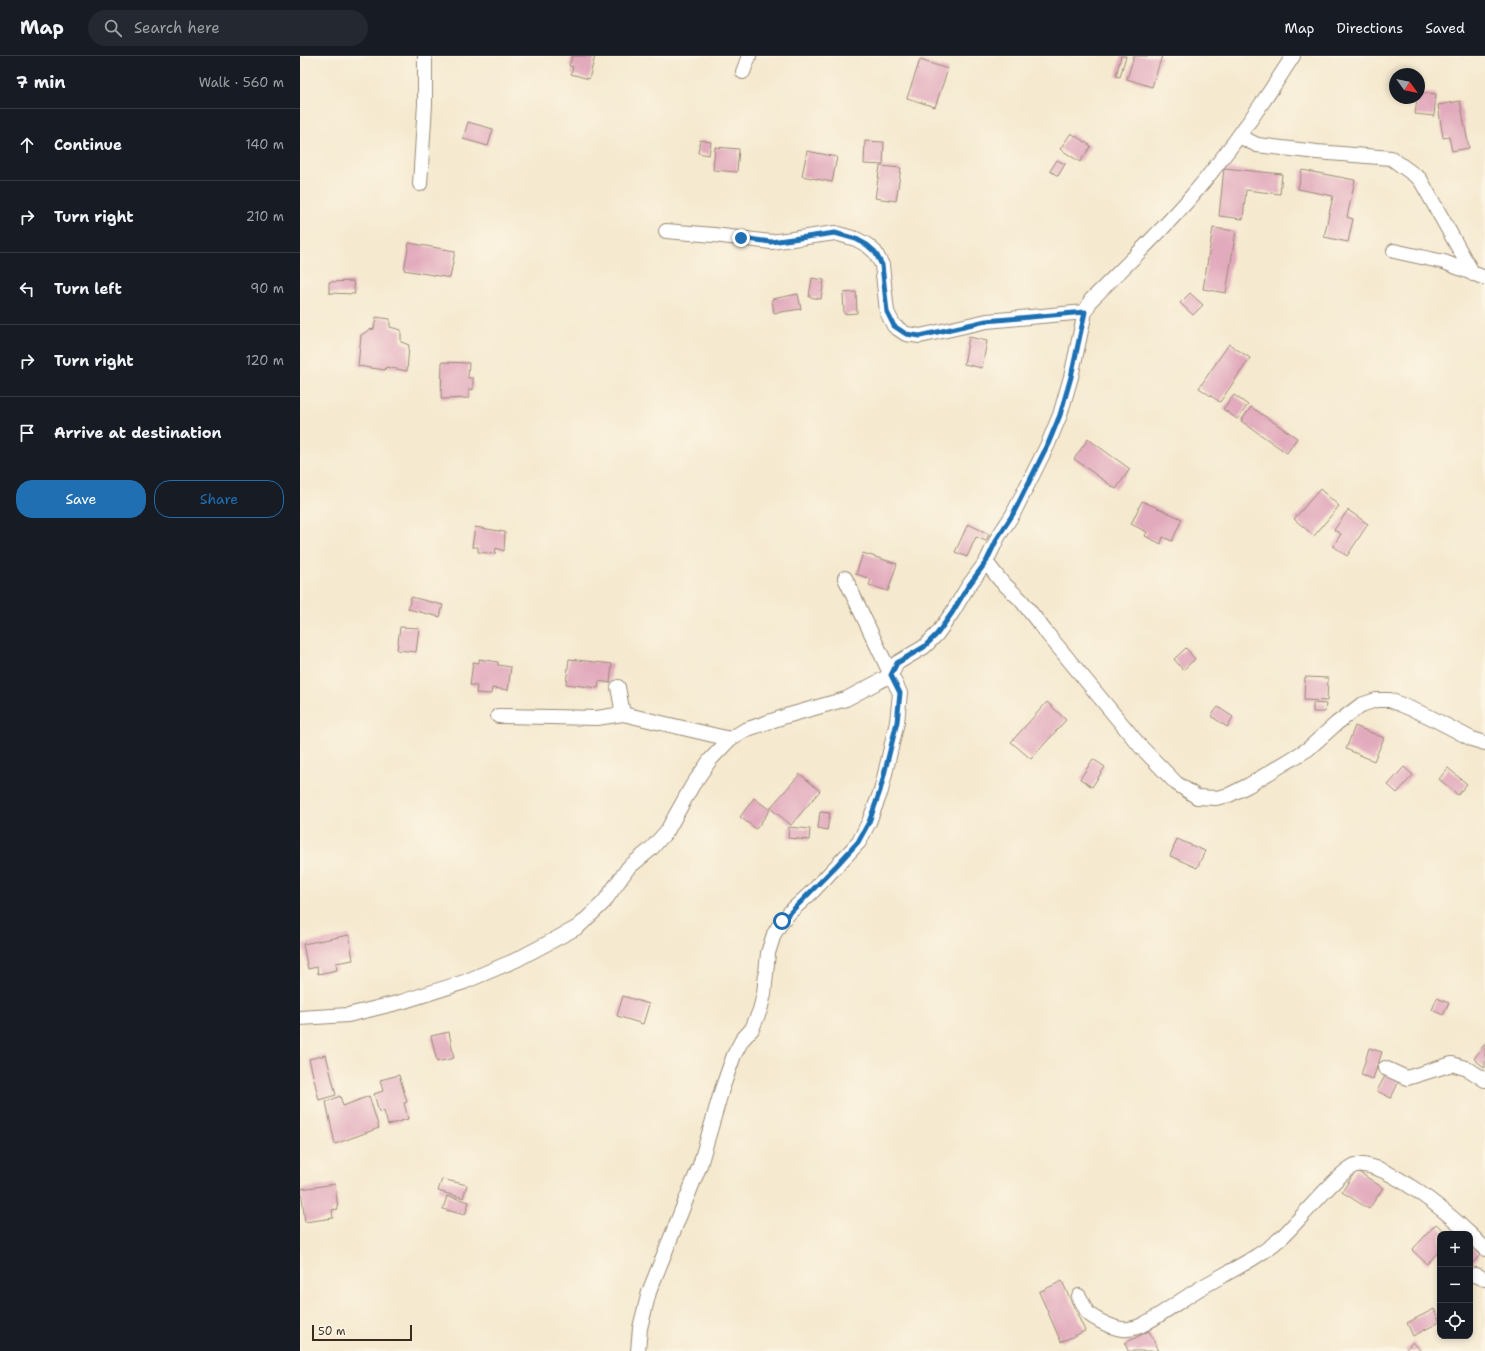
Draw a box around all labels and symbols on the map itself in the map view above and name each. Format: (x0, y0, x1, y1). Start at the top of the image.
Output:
north arrow (1389, 68, 1425, 104)
route end (732, 229, 750, 247)
route start (773, 912, 791, 930)
scale bar (312, 1323, 412, 1342)

